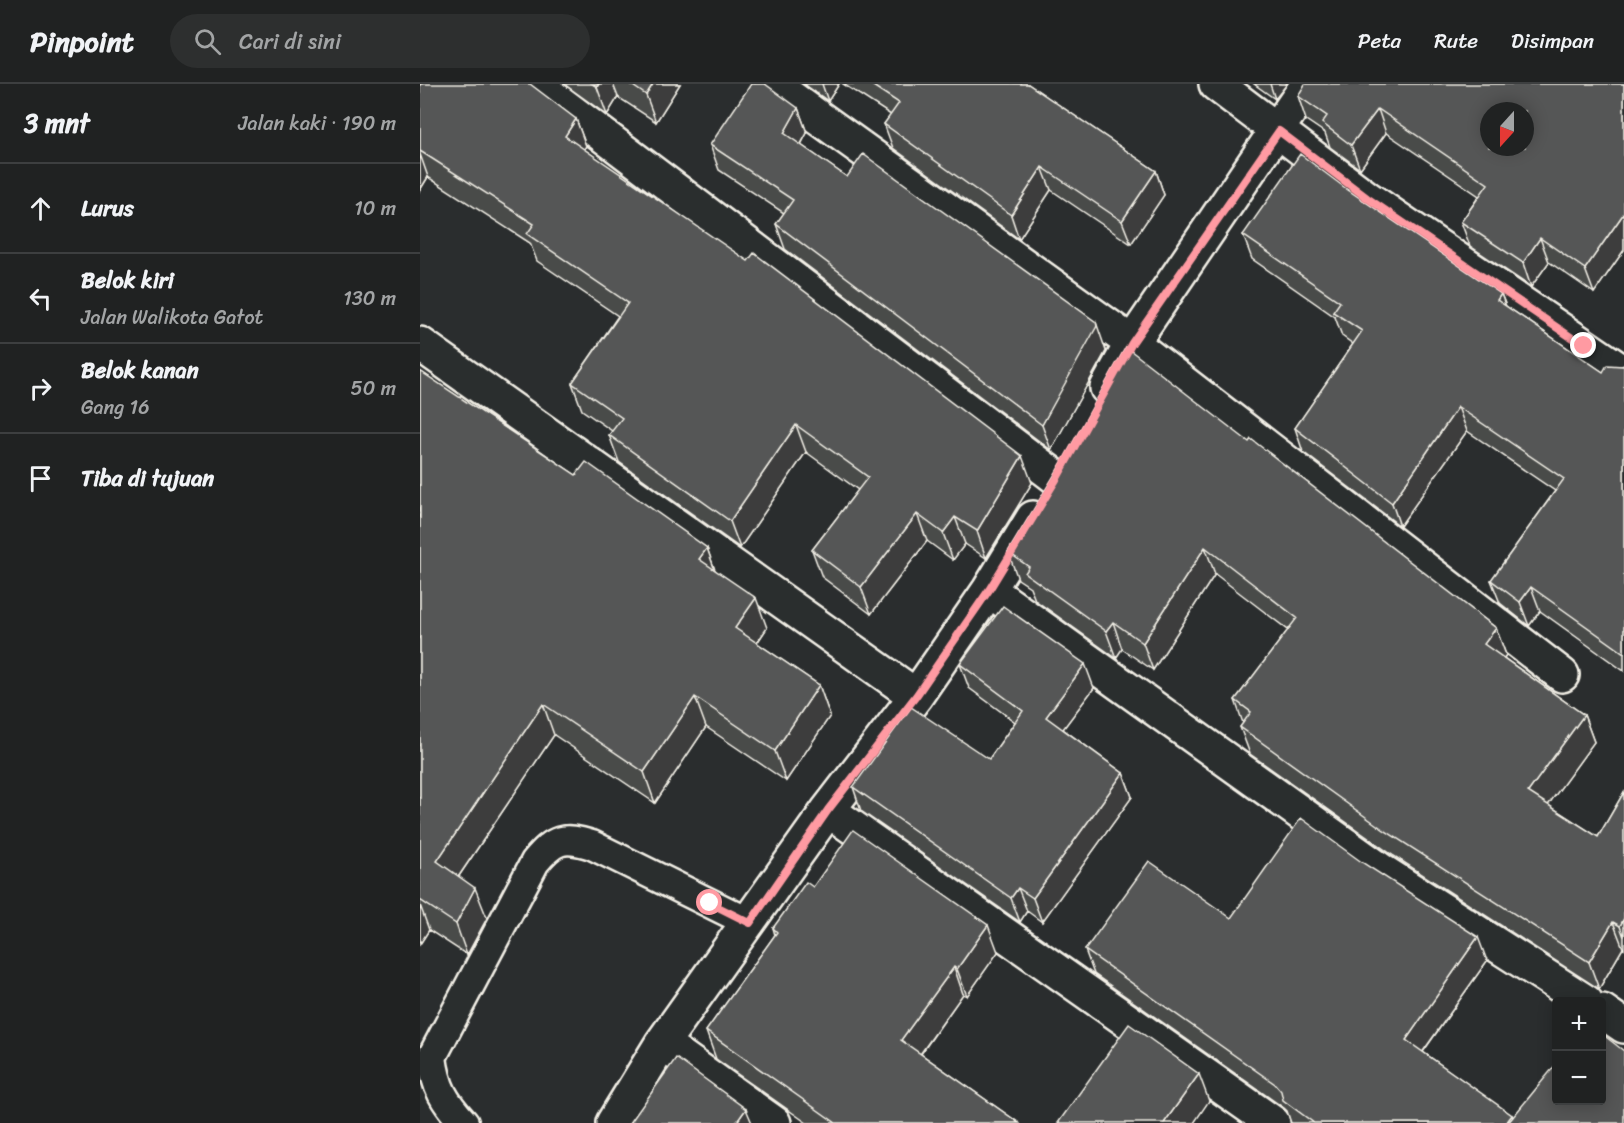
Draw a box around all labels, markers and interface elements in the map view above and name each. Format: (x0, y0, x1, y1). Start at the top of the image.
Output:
search box (170, 14, 590, 68)
text: Pinpoint (30, 17, 134, 66)
text: Cari di sini (239, 22, 341, 61)
text: Peta (1358, 22, 1401, 60)
text: Rute (1434, 22, 1478, 60)
text: Disimpan (1511, 22, 1594, 60)
icon: search (191, 25, 224, 58)
text: 3 mnt (24, 100, 90, 146)
north arrow (1480, 102, 1534, 156)
text: Jalan kaki · 190 m (238, 106, 396, 141)
text: Lurus (81, 189, 134, 228)
text: 10 m (354, 191, 396, 226)
icon: ahead (24, 192, 57, 225)
text: Belok kiri (81, 261, 174, 300)
text: 130 m (343, 281, 396, 316)
icon: left (24, 282, 57, 315)
text: Jalan Walikota Gatot (81, 300, 263, 335)
route end (1570, 332, 1596, 358)
text: Belok kanan (81, 351, 199, 390)
text: 50 m (351, 371, 396, 406)
icon: right (24, 372, 57, 405)
text: Gang 16 (81, 390, 150, 425)
text: Tiba di tujuan (81, 459, 214, 498)
icon: arrive (24, 462, 57, 495)
route start (696, 889, 722, 915)
map controls (1552, 997, 1606, 1105)
button: + (1552, 997, 1606, 1051)
button: − (1552, 1051, 1606, 1105)

